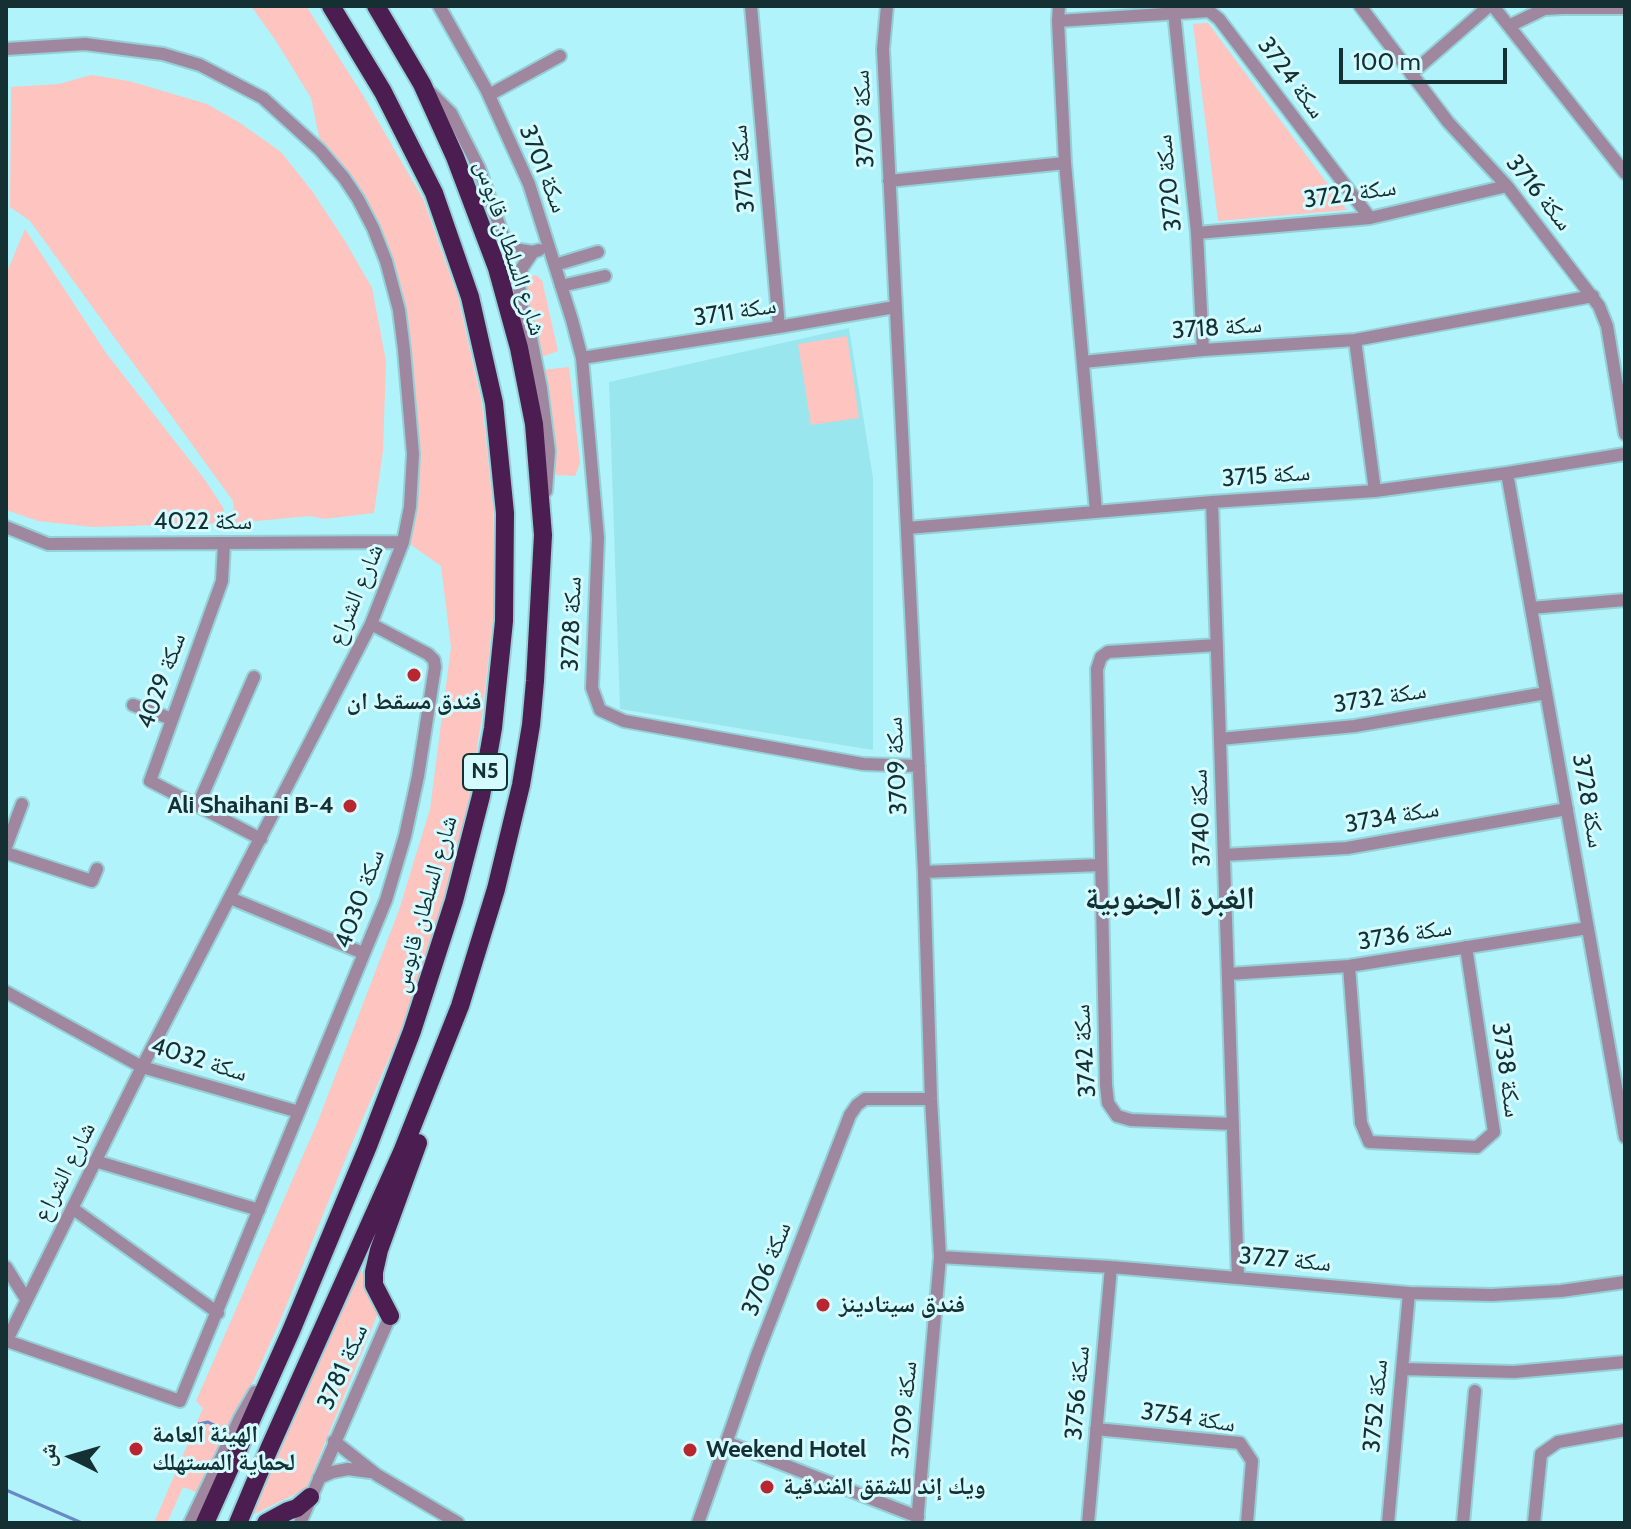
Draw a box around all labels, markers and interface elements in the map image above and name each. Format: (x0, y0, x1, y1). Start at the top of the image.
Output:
street label: سكة 3724 (1251, 32, 1331, 124)
scale bar (1343, 32, 1511, 82)
text: 100 m (1353, 47, 1421, 76)
street label: سكة 3709 (847, 69, 881, 169)
street label: سكة 3701 (512, 121, 574, 217)
street label: سكة 3712 (725, 124, 761, 214)
street label: سكة 3720 (1150, 133, 1188, 233)
street label: سكة 3716 (1500, 149, 1578, 237)
street label: شارع السلطان قابوس (468, 157, 552, 339)
street label: سكة 3722 (1302, 173, 1398, 215)
street label: سكة 3711 (691, 291, 779, 333)
street label: سكة 3718 (1171, 310, 1263, 346)
street label: سكة 3715 (1221, 459, 1311, 493)
street label: سكة 4022 (154, 508, 252, 536)
street label: شارع الشراع (322, 540, 390, 650)
street label: سكة 3728 (556, 576, 588, 672)
street label: سكة 4029 (131, 629, 193, 733)
marker: فندق مسقط ان (405, 666, 423, 684)
street label: سكة 3732 (1331, 676, 1429, 720)
place label: فندق مسقط ان (347, 688, 481, 716)
street label: سكة 3709 (880, 716, 914, 816)
street label: سكة 3728 (1566, 752, 1610, 850)
road number: N5 (463, 754, 507, 790)
street label: سكة 3740 (1185, 769, 1217, 867)
place label: Ali Shaihani B-4 (167, 792, 334, 820)
street label: سكة 3734 (1343, 795, 1441, 839)
marker: Ali Shaihani B-4 (341, 797, 359, 815)
street label: شارع السلطان قابوس (386, 812, 464, 996)
street label: سكة 4030 (329, 845, 391, 953)
district label: الغبرة الجنوبية (1085, 881, 1255, 919)
street label: سكة 3736 (1356, 913, 1454, 957)
street label: سكة 3742 (1067, 1003, 1103, 1099)
street label: سكة 3738 (1485, 1021, 1527, 1119)
street label: سكة 4032 (147, 1032, 251, 1088)
street label: شارع الشراع (28, 1118, 102, 1226)
street label: سكة 3706 (736, 1218, 798, 1320)
street label: سكة 3727 (1238, 1242, 1332, 1278)
place label: فندق سيتادينز (839, 1291, 965, 1319)
marker: فندق سيتادينز (814, 1296, 832, 1314)
street label: سكة 3781 (311, 1320, 375, 1414)
street label: سكة 3756 (1060, 1345, 1096, 1441)
street label: سكة 3752 (1358, 1358, 1394, 1454)
street label: سكة 3709 (886, 1360, 924, 1460)
street label: سكة 3754 (1139, 1397, 1237, 1439)
north arrow (32, 1417, 112, 1497)
place label: الهيئة العامة لحماية المستهلك (152, 1421, 295, 1477)
place label: Weekend Hotel (706, 1436, 866, 1464)
marker: الهيئة العامة لحماية المستهلك (127, 1440, 145, 1458)
marker: Weekend Hotel (681, 1441, 699, 1459)
text: ش (33, 1442, 62, 1468)
place label: ويك إند للشقق الفندقية (783, 1473, 986, 1501)
marker: ويك إند للشقق الفندقية (758, 1478, 776, 1496)

